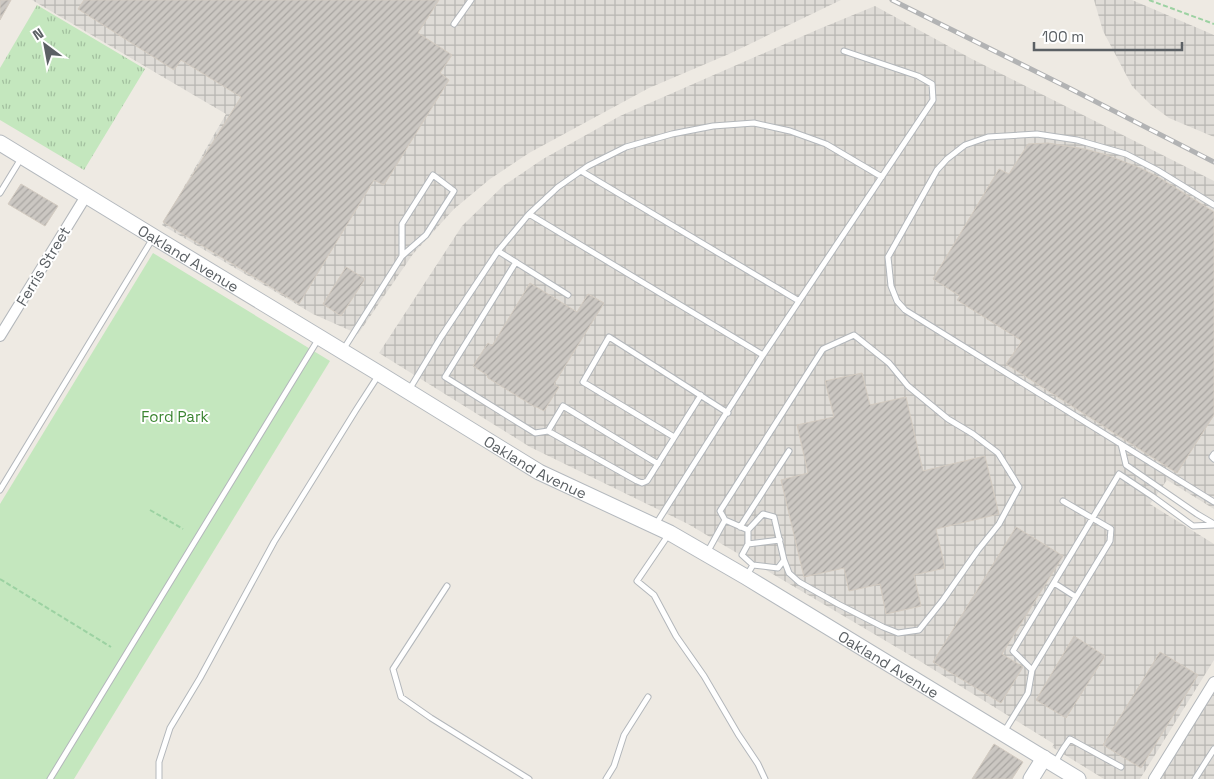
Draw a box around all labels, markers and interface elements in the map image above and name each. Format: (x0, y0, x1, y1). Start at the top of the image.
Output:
north arrow (20, 20, 70, 70)
scale bar (1034, 20, 1182, 52)
text: N (29, 24, 47, 44)
text: 100 m (1042, 27, 1084, 46)
street label: Oakland Avenue (135, 220, 243, 296)
street label: Ferris Street (12, 223, 74, 309)
park label: Ford Park (141, 407, 209, 426)
street label: Oakland Avenue (481, 431, 590, 503)
street label: Oakland Avenue (835, 626, 943, 702)

